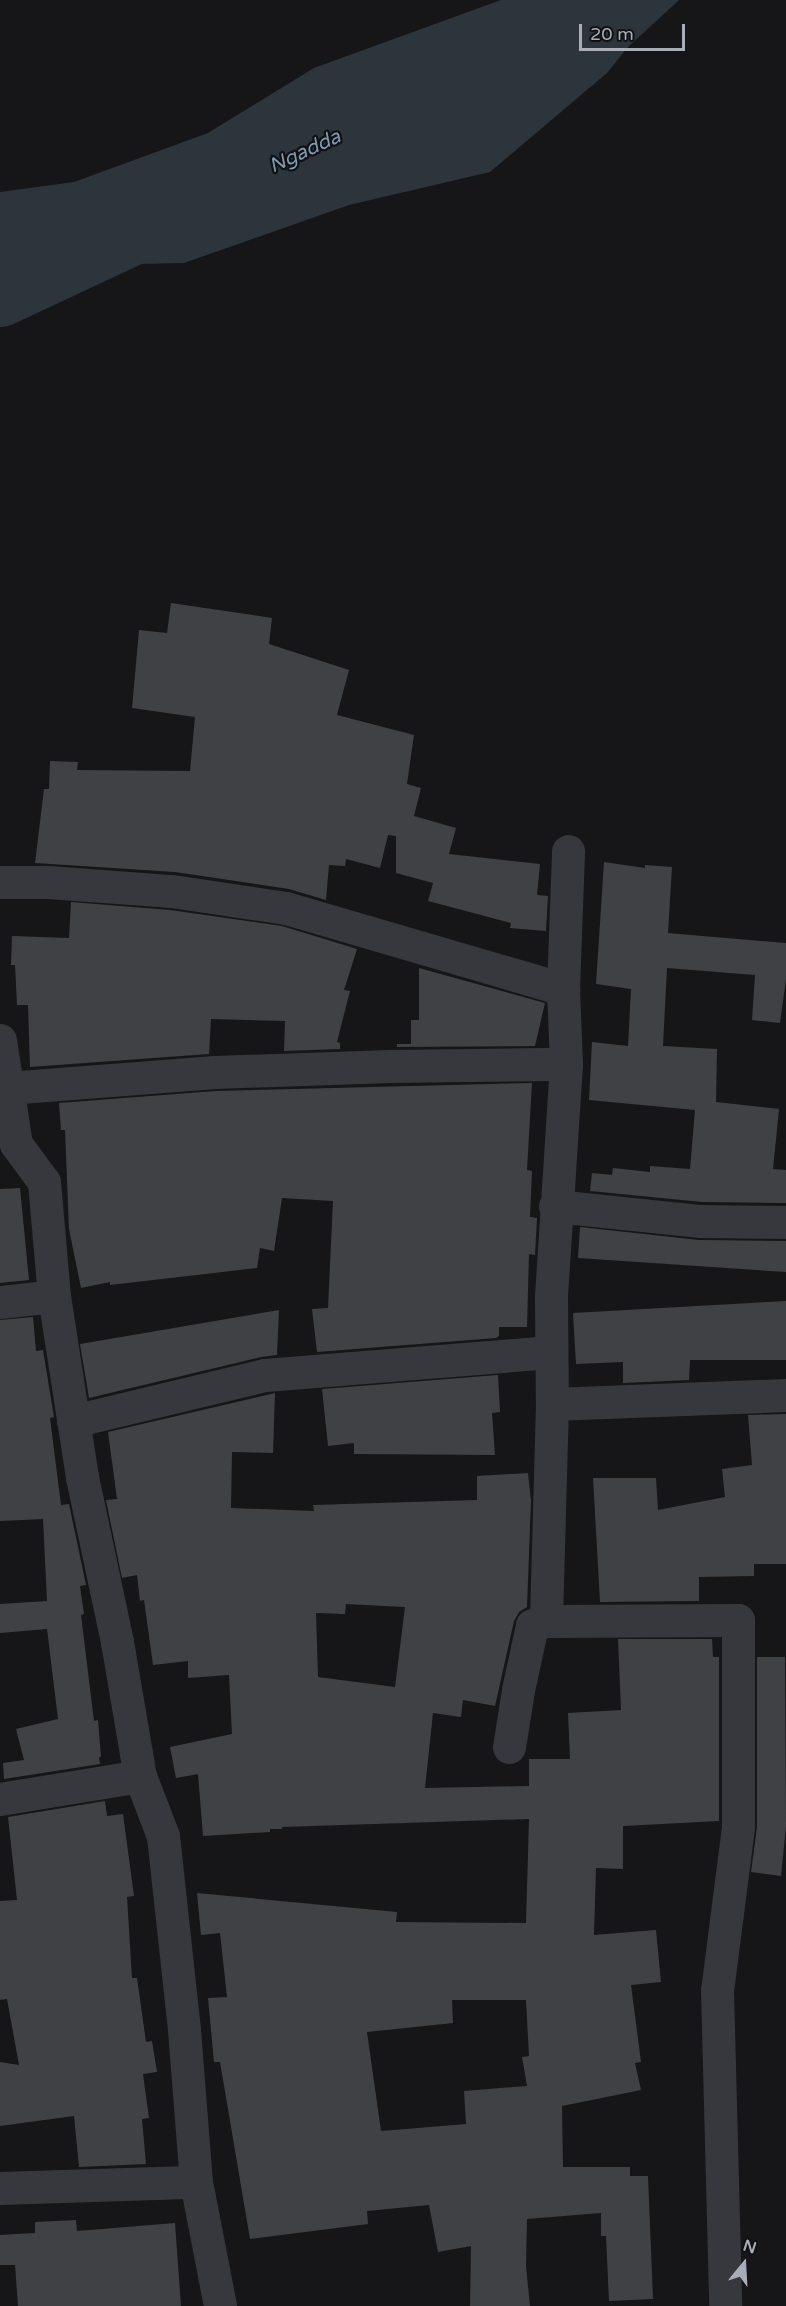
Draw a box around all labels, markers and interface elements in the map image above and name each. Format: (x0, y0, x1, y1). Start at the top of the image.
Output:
scale bar (582, 12, 688, 50)
text: 20 m (590, 23, 634, 45)
water label: Ngadda (265, 125, 345, 179)
north arrow (714, 2234, 774, 2294)
text: N (740, 2235, 759, 2258)

